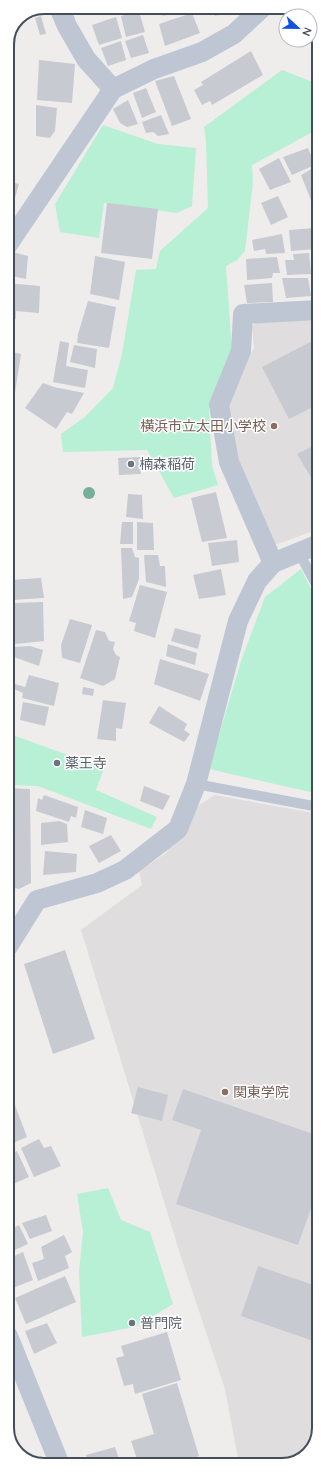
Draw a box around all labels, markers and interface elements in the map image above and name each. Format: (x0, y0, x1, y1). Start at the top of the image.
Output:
north arrow (278, 8, 318, 48)
text: N (299, 25, 315, 38)
place label: 横浜市立太田小学校 (140, 417, 266, 435)
marker: 横浜市立太田小学校 (269, 421, 279, 431)
place label: 楠森稲荷 (139, 455, 195, 473)
marker: 楠森稲荷 (126, 459, 136, 469)
place label: 薬王寺 (65, 754, 107, 772)
marker: 薬王寺 (52, 758, 62, 768)
place label: 関東学院 (233, 1083, 289, 1101)
marker: 関東学院 (220, 1087, 230, 1097)
place label: 普門院 (140, 1314, 182, 1332)
marker: 普門院 (127, 1318, 137, 1328)

